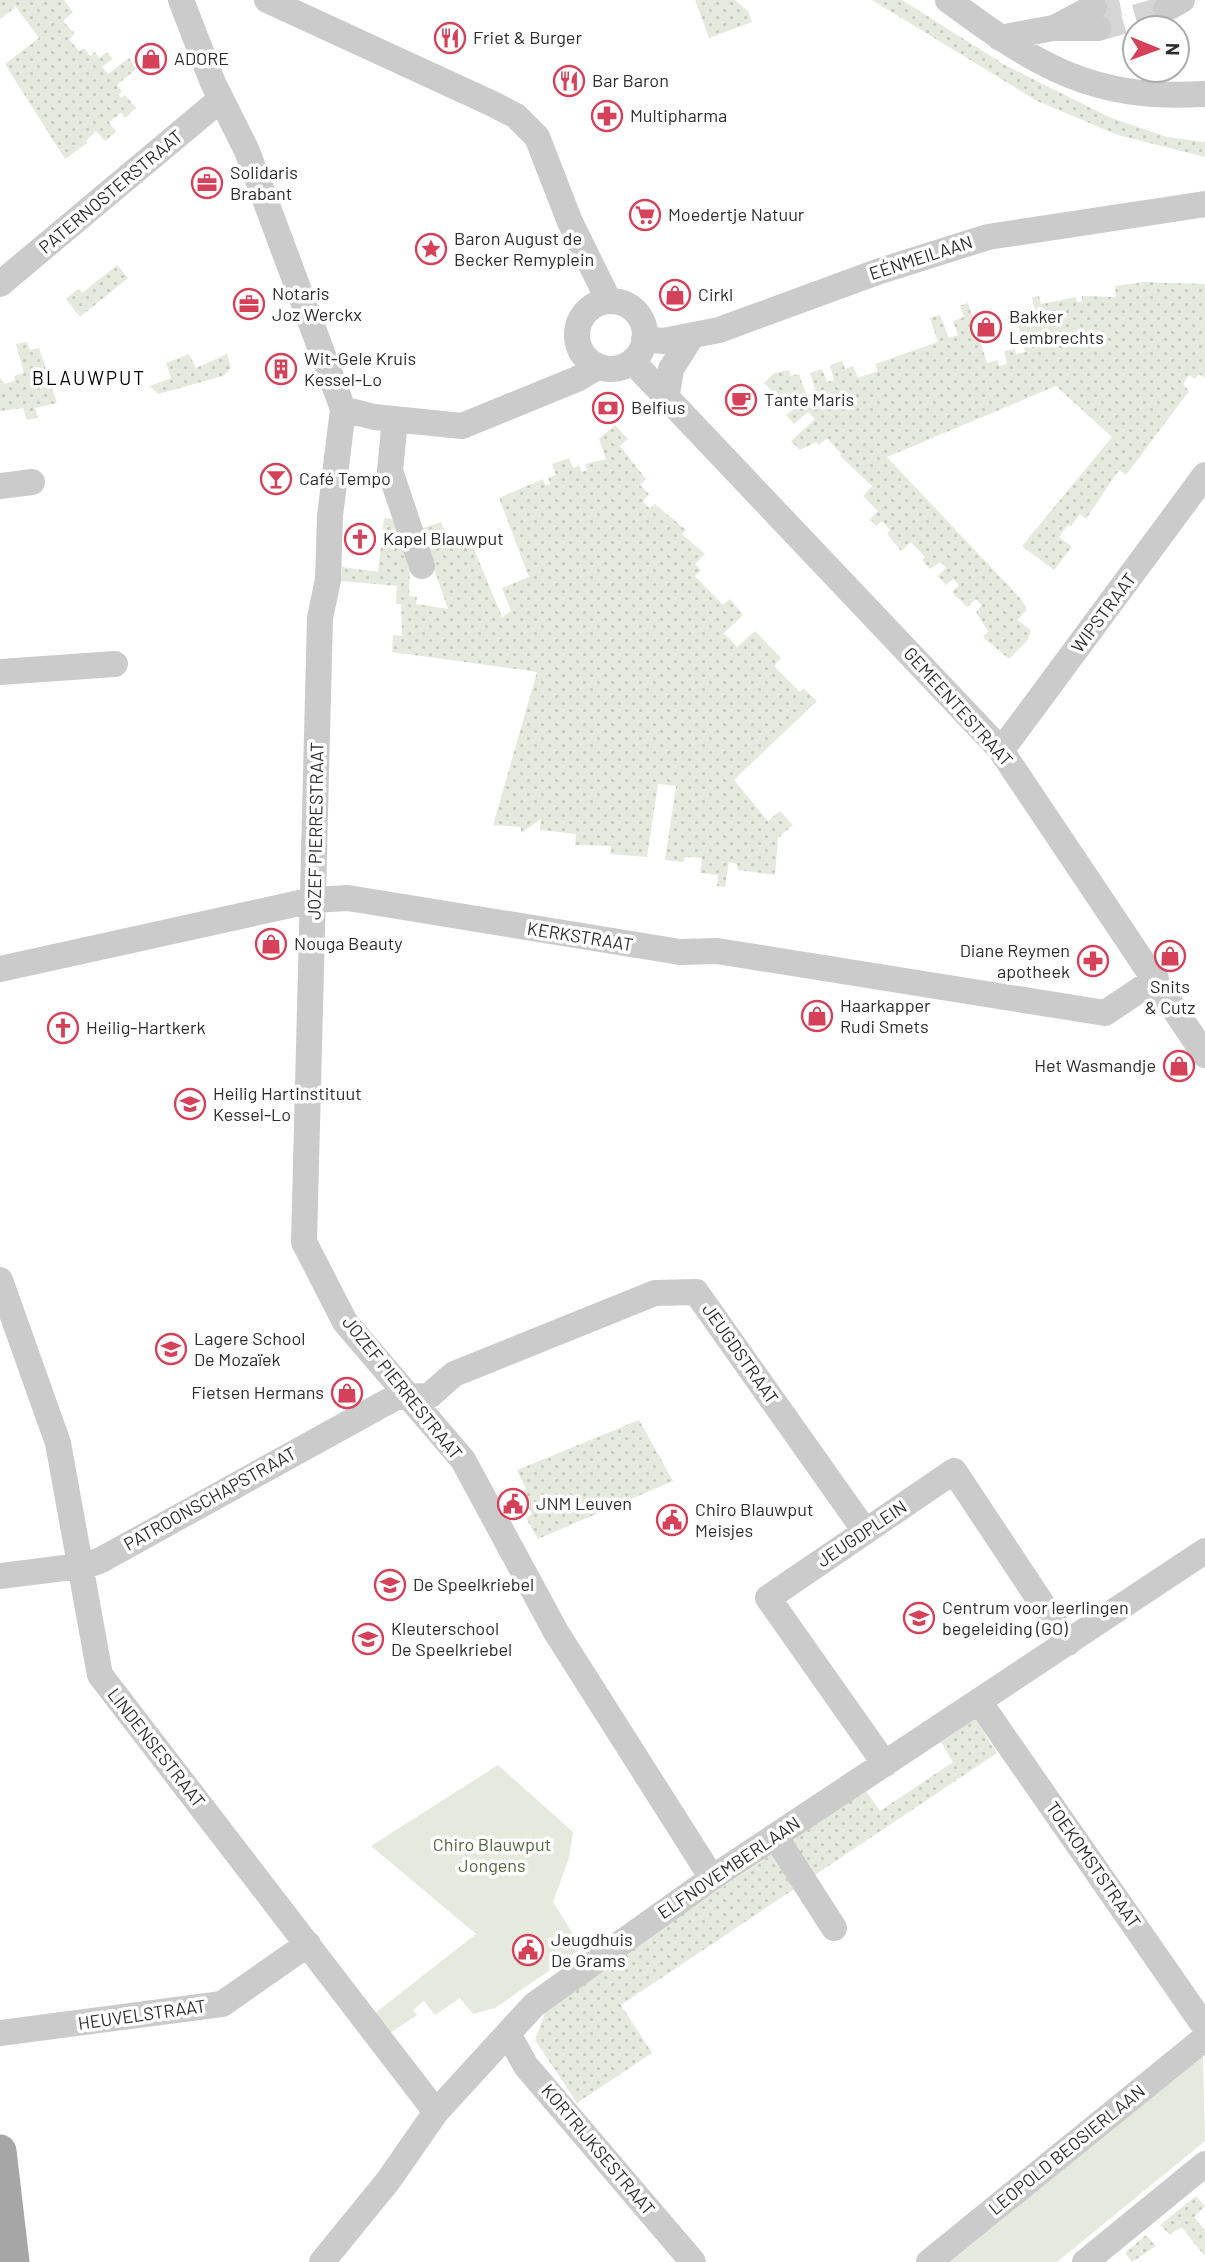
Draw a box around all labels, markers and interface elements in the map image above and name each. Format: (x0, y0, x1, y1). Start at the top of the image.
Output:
north arrow (1121, 14, 1191, 84)
restaurant icon: Friet & Burger (433, 21, 467, 55)
place label: Friet & Burger (473, 26, 582, 48)
shop icon: ADORE (134, 42, 168, 76)
text: N (1162, 43, 1185, 56)
place label: ADORE (174, 47, 229, 69)
restaurant icon: Bar Baron (552, 64, 586, 98)
place label: Bar Baron (592, 69, 669, 91)
pharmacy icon: Multipharma (590, 99, 624, 133)
place label: Multipharma (630, 104, 727, 126)
street label: PATERNOSTERSTRAAT (34, 125, 187, 258)
place label: Solidaris Brabant (230, 161, 298, 204)
office icon: Solidaris Brabant (190, 166, 224, 200)
supermarket icon: Moedertje Natuur (628, 198, 662, 232)
place label: Moedertje Natuur (668, 203, 805, 225)
place label: Baron August de Becker Remyplein (454, 227, 594, 270)
street label: EÉNMEILAAN (866, 230, 975, 284)
place icon: Baron August de Becker Remyplein (414, 232, 448, 266)
shop icon: Cirkl (658, 278, 692, 312)
place label: Notaris Joz Werckx (272, 282, 362, 325)
place label: Cirkl (698, 283, 733, 305)
office icon: Notaris Joz Werckx (232, 287, 266, 321)
place label: Bakker Lembrechts (1009, 305, 1104, 348)
shop icon: Bakker Lembrechts (969, 310, 1003, 344)
place label: Wit-Gele Kruis Kessel-Lo (304, 347, 416, 390)
building icon: Wit-Gele Kruis Kessel-Lo (264, 352, 298, 386)
district label: BLAUWPUT (32, 366, 146, 389)
cafe icon: Tante Maris (724, 383, 758, 417)
place label: Tante Maris (764, 388, 854, 410)
bank icon: Belfius (591, 391, 625, 425)
place label: Belfius (631, 396, 685, 418)
bar icon: Café Tempo (259, 462, 293, 496)
place label: Café Tempo (299, 467, 391, 489)
church icon: Kapel Blauwput (343, 522, 377, 556)
place label: Kapel Blauwput (383, 527, 504, 549)
street label: WIPSTRAAT (1066, 568, 1140, 657)
street label: GEMEENTESTRAAT (899, 642, 1018, 770)
street label: JOZEF PIERRESTRAAT (302, 742, 328, 920)
street label: KERKSTRAAT (526, 917, 635, 955)
shop icon: Nouga Beauty (254, 927, 288, 961)
place label: Nouga Beauty (294, 932, 403, 954)
place label: Diane Reymen apotheek (960, 939, 1070, 982)
shop icon: Snits & Cutz (1153, 939, 1187, 973)
pharmacy icon: Diane Reymen apotheek (1076, 944, 1110, 978)
place label: Snits & Cutz (1145, 975, 1195, 1018)
place label: Haarkapper Rudi Smets (840, 994, 931, 1037)
shop icon: Haarkapper Rudi Smets (800, 999, 834, 1033)
church icon: Heilig-Hartkerk (46, 1011, 80, 1045)
place label: Heilig-Hartkerk (86, 1016, 206, 1038)
shop icon: Het Wasmandje (1162, 1049, 1196, 1083)
place label: Het Wasmandje (1034, 1054, 1156, 1076)
place label: Heilig Hartinstituut Kessel-Lo (213, 1082, 362, 1125)
school or university icon: Heilig Hartinstituut Kessel-Lo (173, 1087, 207, 1121)
street label: JEUGDSTRAAT (698, 1299, 784, 1408)
street label: JOZEF PIERRESTRAAT (338, 1311, 467, 1463)
place label: Lagere School De Mozaïek (194, 1327, 306, 1370)
school or university icon: Lagere School De Mozaïek (154, 1332, 188, 1366)
shop icon: Fietsen Hermans (330, 1376, 364, 1410)
place label: Fietsen Hermans (191, 1381, 324, 1403)
street label: PATROONSCHAPSTRAAT (119, 1442, 300, 1555)
public building icon: JNM Leuven (496, 1487, 530, 1521)
place label: JNM Leuven (536, 1492, 632, 1514)
street label: JEUGDPLEIN (812, 1495, 910, 1571)
place label: Chiro Blauwput Meisjes (695, 1498, 813, 1541)
public building icon: Chiro Blauwput Meisjes (655, 1503, 689, 1537)
school or university icon: De Speelkriebel (373, 1568, 407, 1602)
place label: De Speelkriebel (413, 1573, 534, 1595)
place label: Centrum voor leerlingen begeleiding (GO) (942, 1596, 1129, 1639)
school or university icon: Centrum voor leerlingen begeleiding (GO) (902, 1601, 936, 1635)
place label: Kleuterschool De Speelkriebel (391, 1617, 512, 1660)
school or university icon: Kleuterschool De Speelkriebel (351, 1622, 385, 1656)
street label: LINDENSESTRAAT (103, 1683, 210, 1811)
street label: TOEKOMSTSTRAAT (1042, 1797, 1146, 1932)
street label: ELFNOVEMBERLAAN (653, 1811, 804, 1923)
park label: Chiro Blauwput Jongens (433, 1833, 551, 1876)
place label: Jeugdhuis De Grams (551, 1928, 633, 1971)
public building icon: Jeugdhuis De Grams (511, 1933, 545, 1967)
street label: HEUVELSTRAAT (77, 1994, 207, 2034)
street label: KORTRIJKSESTRAAT (537, 2079, 660, 2219)
street label: LEOPOLD BEOSIERLAAN (984, 2079, 1149, 2219)

